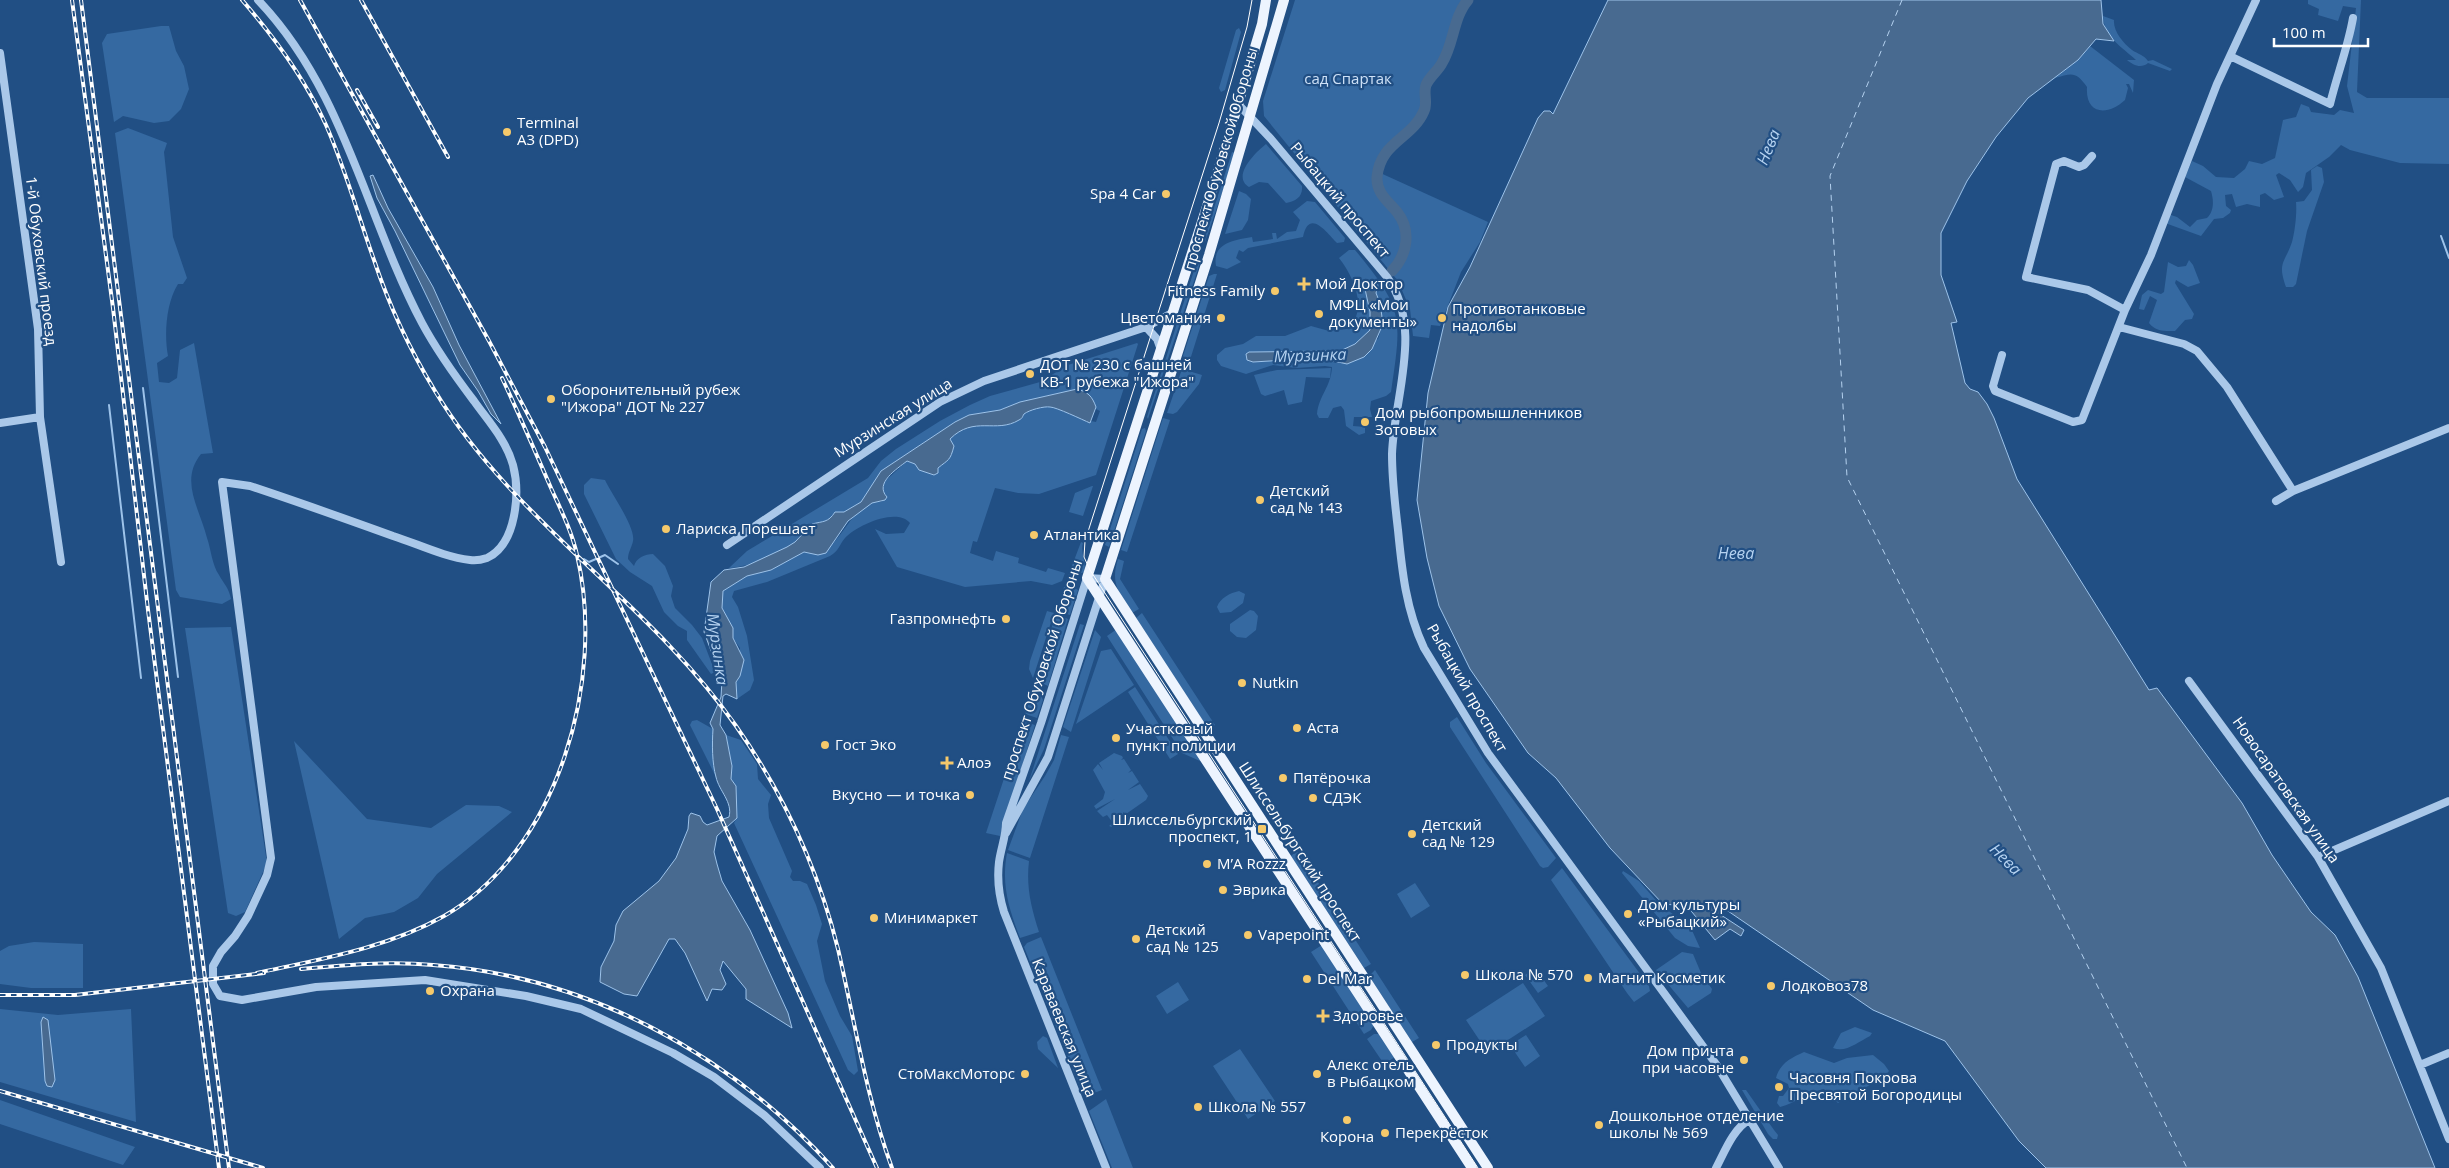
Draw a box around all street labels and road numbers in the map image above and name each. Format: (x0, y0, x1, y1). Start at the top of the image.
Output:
street label: проспект Обуховской Обороны (1179, 45, 1261, 272)
street label: Рыбацкий проспект (1286, 137, 1395, 261)
street label: 1-й Обуховский проезд (22, 175, 62, 347)
street label: Мурзинская улица (830, 373, 955, 461)
street label: проспект Обуховской Обороны (996, 557, 1086, 783)
street label: Рыбацкий проспект (1423, 620, 1513, 755)
street label: Новосаратовская улица (2229, 712, 2345, 867)
street label: Шлиссельбургский проспект (1235, 758, 1367, 945)
street label: Караваевская улица (1028, 955, 1102, 1100)

